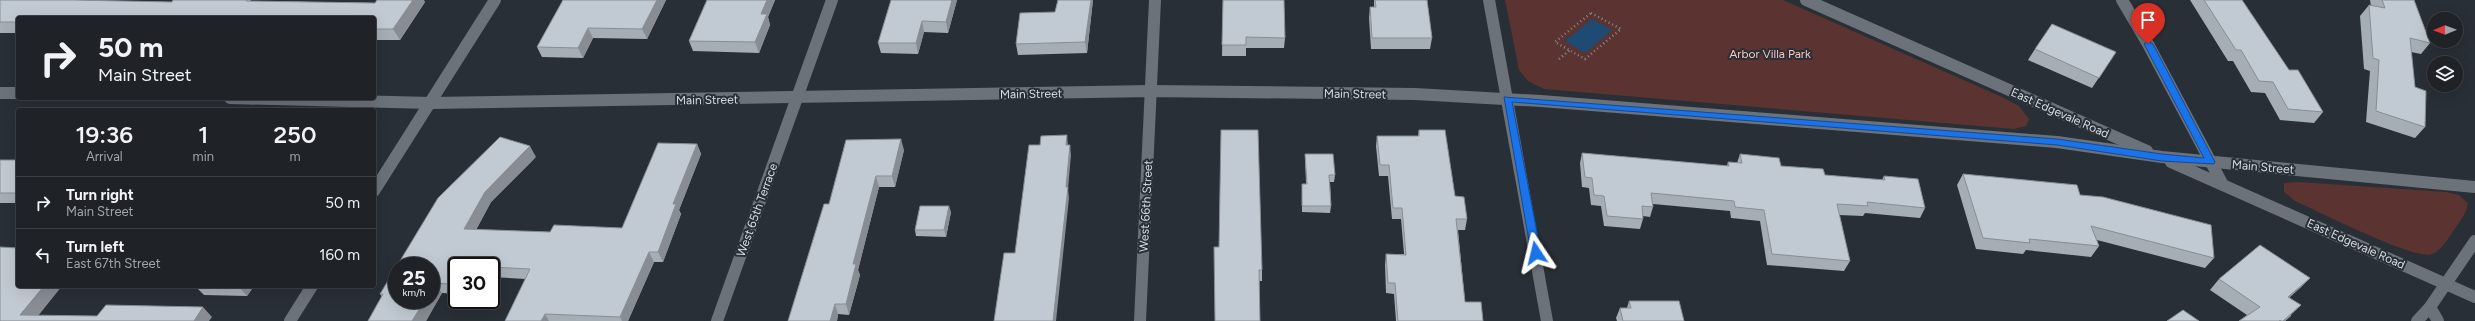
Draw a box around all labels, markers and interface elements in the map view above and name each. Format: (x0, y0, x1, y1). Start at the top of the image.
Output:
pin (2131, 3, 2165, 44)
icon: arrive (2137, 9, 2159, 31)
north arrow (2427, 12, 2463, 48)
map controls (2427, 12, 2463, 92)
text: 50 m (98, 30, 164, 64)
icon: right (32, 32, 84, 84)
park label: Arbor Villa Park (1729, 47, 1811, 61)
button: layers (2427, 56, 2463, 92)
text: Main Street (98, 64, 191, 86)
street label: East Edgevale Road (2009, 85, 2111, 141)
street label: Main Street (1000, 86, 1063, 102)
street label: Main Street (1324, 86, 1387, 102)
street label: Main Street (676, 92, 739, 108)
text: 19:36 (75, 120, 133, 149)
text: 1 (198, 120, 208, 149)
text: 250 (273, 120, 316, 149)
text: Arrival (86, 149, 123, 164)
text: min (193, 149, 214, 164)
text: m (289, 149, 300, 164)
street label: Main Street (2231, 157, 2295, 177)
street label: West 66th Street (1137, 159, 1155, 252)
street label: West 65th Terrace (734, 161, 781, 259)
text: Turn right (66, 186, 134, 204)
icon: right (32, 192, 54, 214)
text: 50 m (325, 194, 360, 212)
text: Main Street (66, 204, 134, 219)
street label: East Edgevale Road (2305, 216, 2407, 272)
position arrow (1515, 232, 1557, 274)
text: Turn left (66, 238, 124, 256)
icon: left (32, 244, 54, 266)
text: 160 m (319, 246, 360, 264)
text: East 67th Street (66, 256, 161, 271)
speed limit sign: 30 (448, 257, 500, 309)
text: 25 (402, 266, 426, 290)
text: km/h (403, 286, 425, 299)

